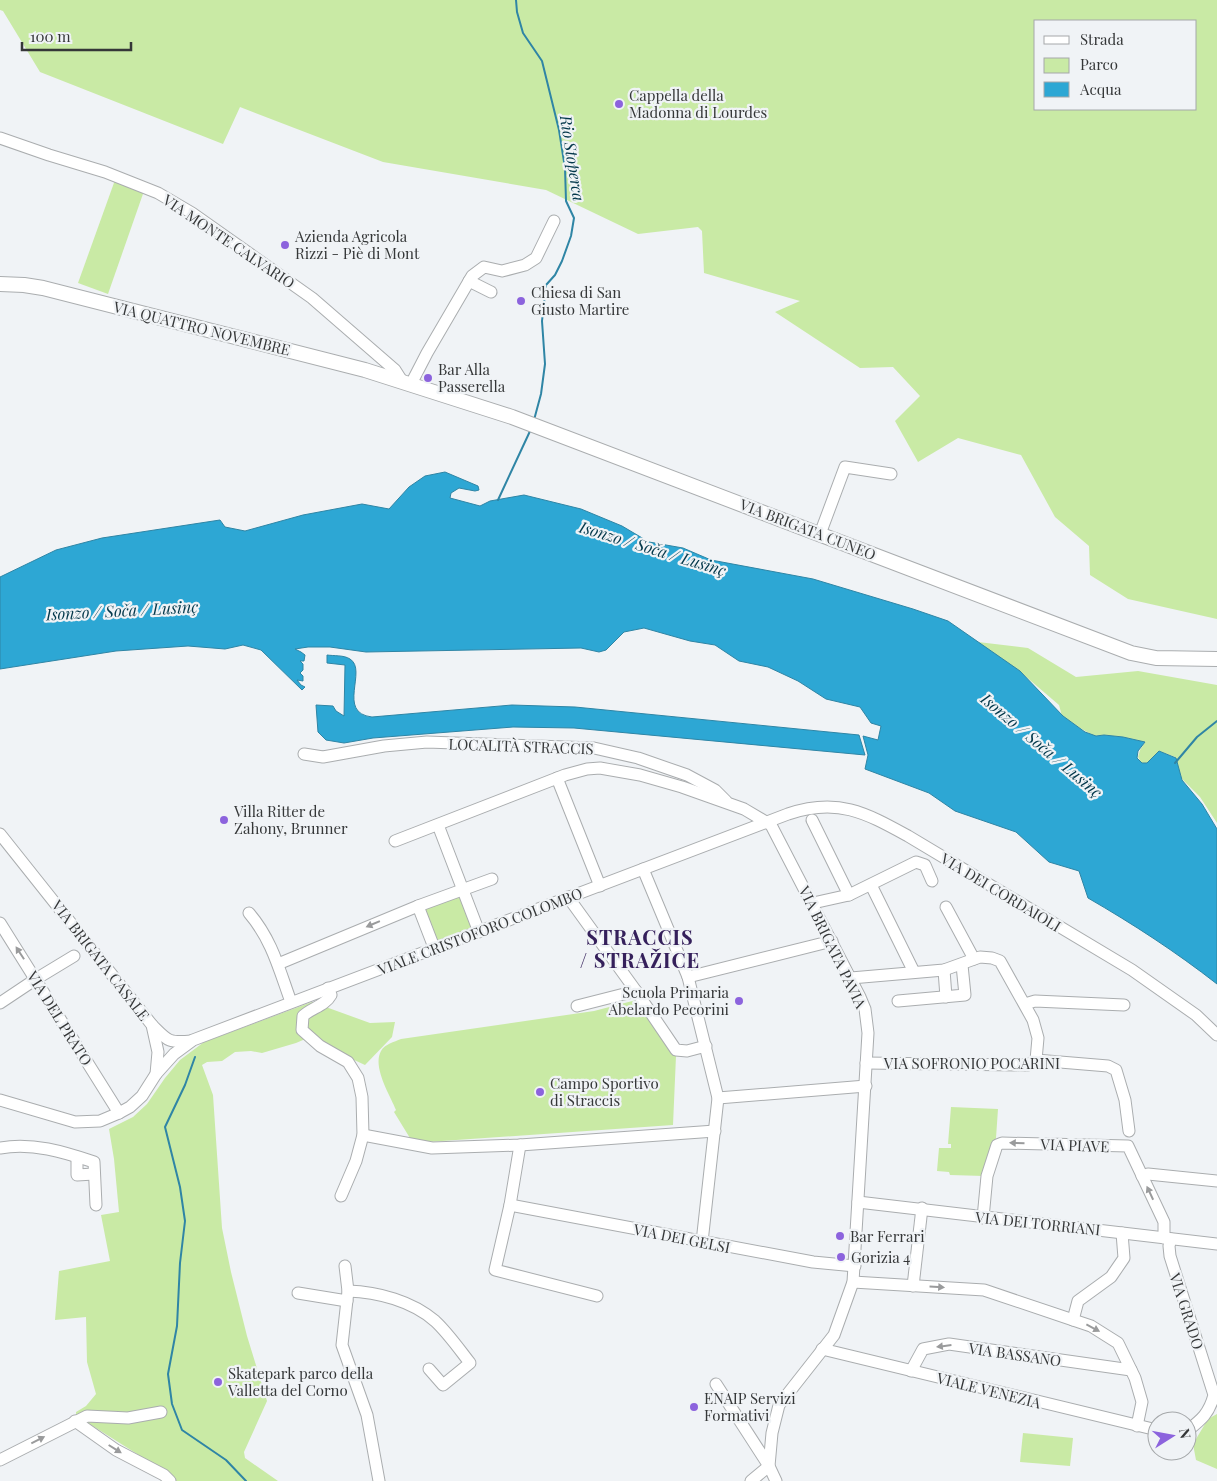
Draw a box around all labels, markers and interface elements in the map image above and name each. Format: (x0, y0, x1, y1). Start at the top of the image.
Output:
scale bar (22, 20, 131, 52)
legend (1034, 20, 1197, 110)
text: 100 m (30, 26, 71, 46)
text: Strada (1080, 29, 1124, 49)
text: Parco (1080, 54, 1118, 74)
text: Acqua (1079, 79, 1122, 99)
place label: Cappella della Madonna di Lourdes (629, 85, 767, 122)
marker: Cappella della Madonna di Lourdes (613, 98, 625, 110)
water label: Rio Stoperca (556, 112, 590, 203)
street label: VIA MONTE CALVARIO (158, 189, 299, 293)
place label: Azienda Agricola Rizzi - Piè di Mont (294, 226, 420, 263)
marker: Azienda Agricola Rizzi - Piè di Mont (279, 239, 291, 251)
place label: Chiesa di San Giusto Martire (531, 282, 629, 319)
marker: Chiesa di San Giusto Martire (515, 295, 527, 307)
street label: VIA QUATTRO NOVEMBRE (111, 296, 293, 360)
place label: Bar Alla Passerella (438, 359, 506, 396)
marker: Bar Alla Passerella (422, 372, 434, 384)
street label: VIA BRIGATA CUNEO (736, 493, 879, 564)
water label: Isonzo / Soča / Lusinç (576, 515, 729, 580)
water label: Isonzo / Soča / Lusinç (44, 596, 199, 625)
water label: Isonzo / Soča / Lusinç (976, 687, 1107, 802)
street label: LOCALITÀ STRACCIS (448, 733, 594, 759)
place label: Villa Ritter de Zahony, Brunner (233, 801, 348, 838)
marker: Villa Ritter de Zahony, Brunner (218, 814, 230, 826)
street label: VIA DEI CORDAIOLI (936, 848, 1065, 936)
street label: VIA BRIGATA PAVIA (794, 882, 871, 1012)
street label: VIALE CRISTOFORO COLOMBO (374, 883, 585, 980)
street label: VIA BRIGATA CASALE (47, 895, 154, 1024)
one-way arrow (366, 921, 380, 929)
district label: STRACCIS / STRAŽICE (580, 923, 700, 973)
one-way arrow (15, 947, 24, 960)
street label: VIA DEL PRATO (22, 966, 97, 1069)
place label: Scuola Primaria Abelardo Pecorini (608, 982, 730, 1019)
marker: Scuola Primaria Abelardo Pecorini (733, 995, 745, 1007)
street label: VIA SOFRONIO POCARINI (883, 1053, 1060, 1073)
place label: Campo Sportivo di Straccis (550, 1073, 659, 1110)
marker: Campo Sportivo di Straccis (534, 1086, 546, 1098)
street label: VIA PIAVE (1039, 1134, 1110, 1156)
one-way arrow (1009, 1139, 1025, 1147)
one-way arrow (1146, 1186, 1154, 1200)
street label: VIA DEI TORRIANI (973, 1206, 1102, 1240)
street label: VIA DEI GELSI (631, 1219, 732, 1257)
place label: Bar Ferrari (850, 1226, 925, 1246)
marker: Bar Ferrari (834, 1230, 846, 1242)
place label: Gorizia 4 (851, 1247, 910, 1267)
marker: Gorizia 4 (835, 1251, 847, 1263)
street label: VIA GRADO (1165, 1269, 1209, 1352)
one-way arrow (929, 1284, 945, 1292)
one-way arrow (1086, 1324, 1100, 1332)
street label: VIA BASSANO (966, 1337, 1063, 1370)
one-way arrow (936, 1342, 952, 1350)
place label: Skatepark parco della Valletta del Corno (227, 1363, 374, 1400)
street label: VIALE VENEZIA (934, 1367, 1044, 1413)
marker: Skatepark parco della Valletta del Corno (212, 1376, 224, 1388)
place label: ENAIP Servizi Formativi (704, 1388, 796, 1425)
marker: ENAIP Servizi Formativi (688, 1401, 700, 1413)
north arrow (1147, 1411, 1197, 1461)
text: N (1175, 1427, 1196, 1440)
one-way arrow (30, 1436, 45, 1444)
one-way arrow (109, 1444, 122, 1453)

